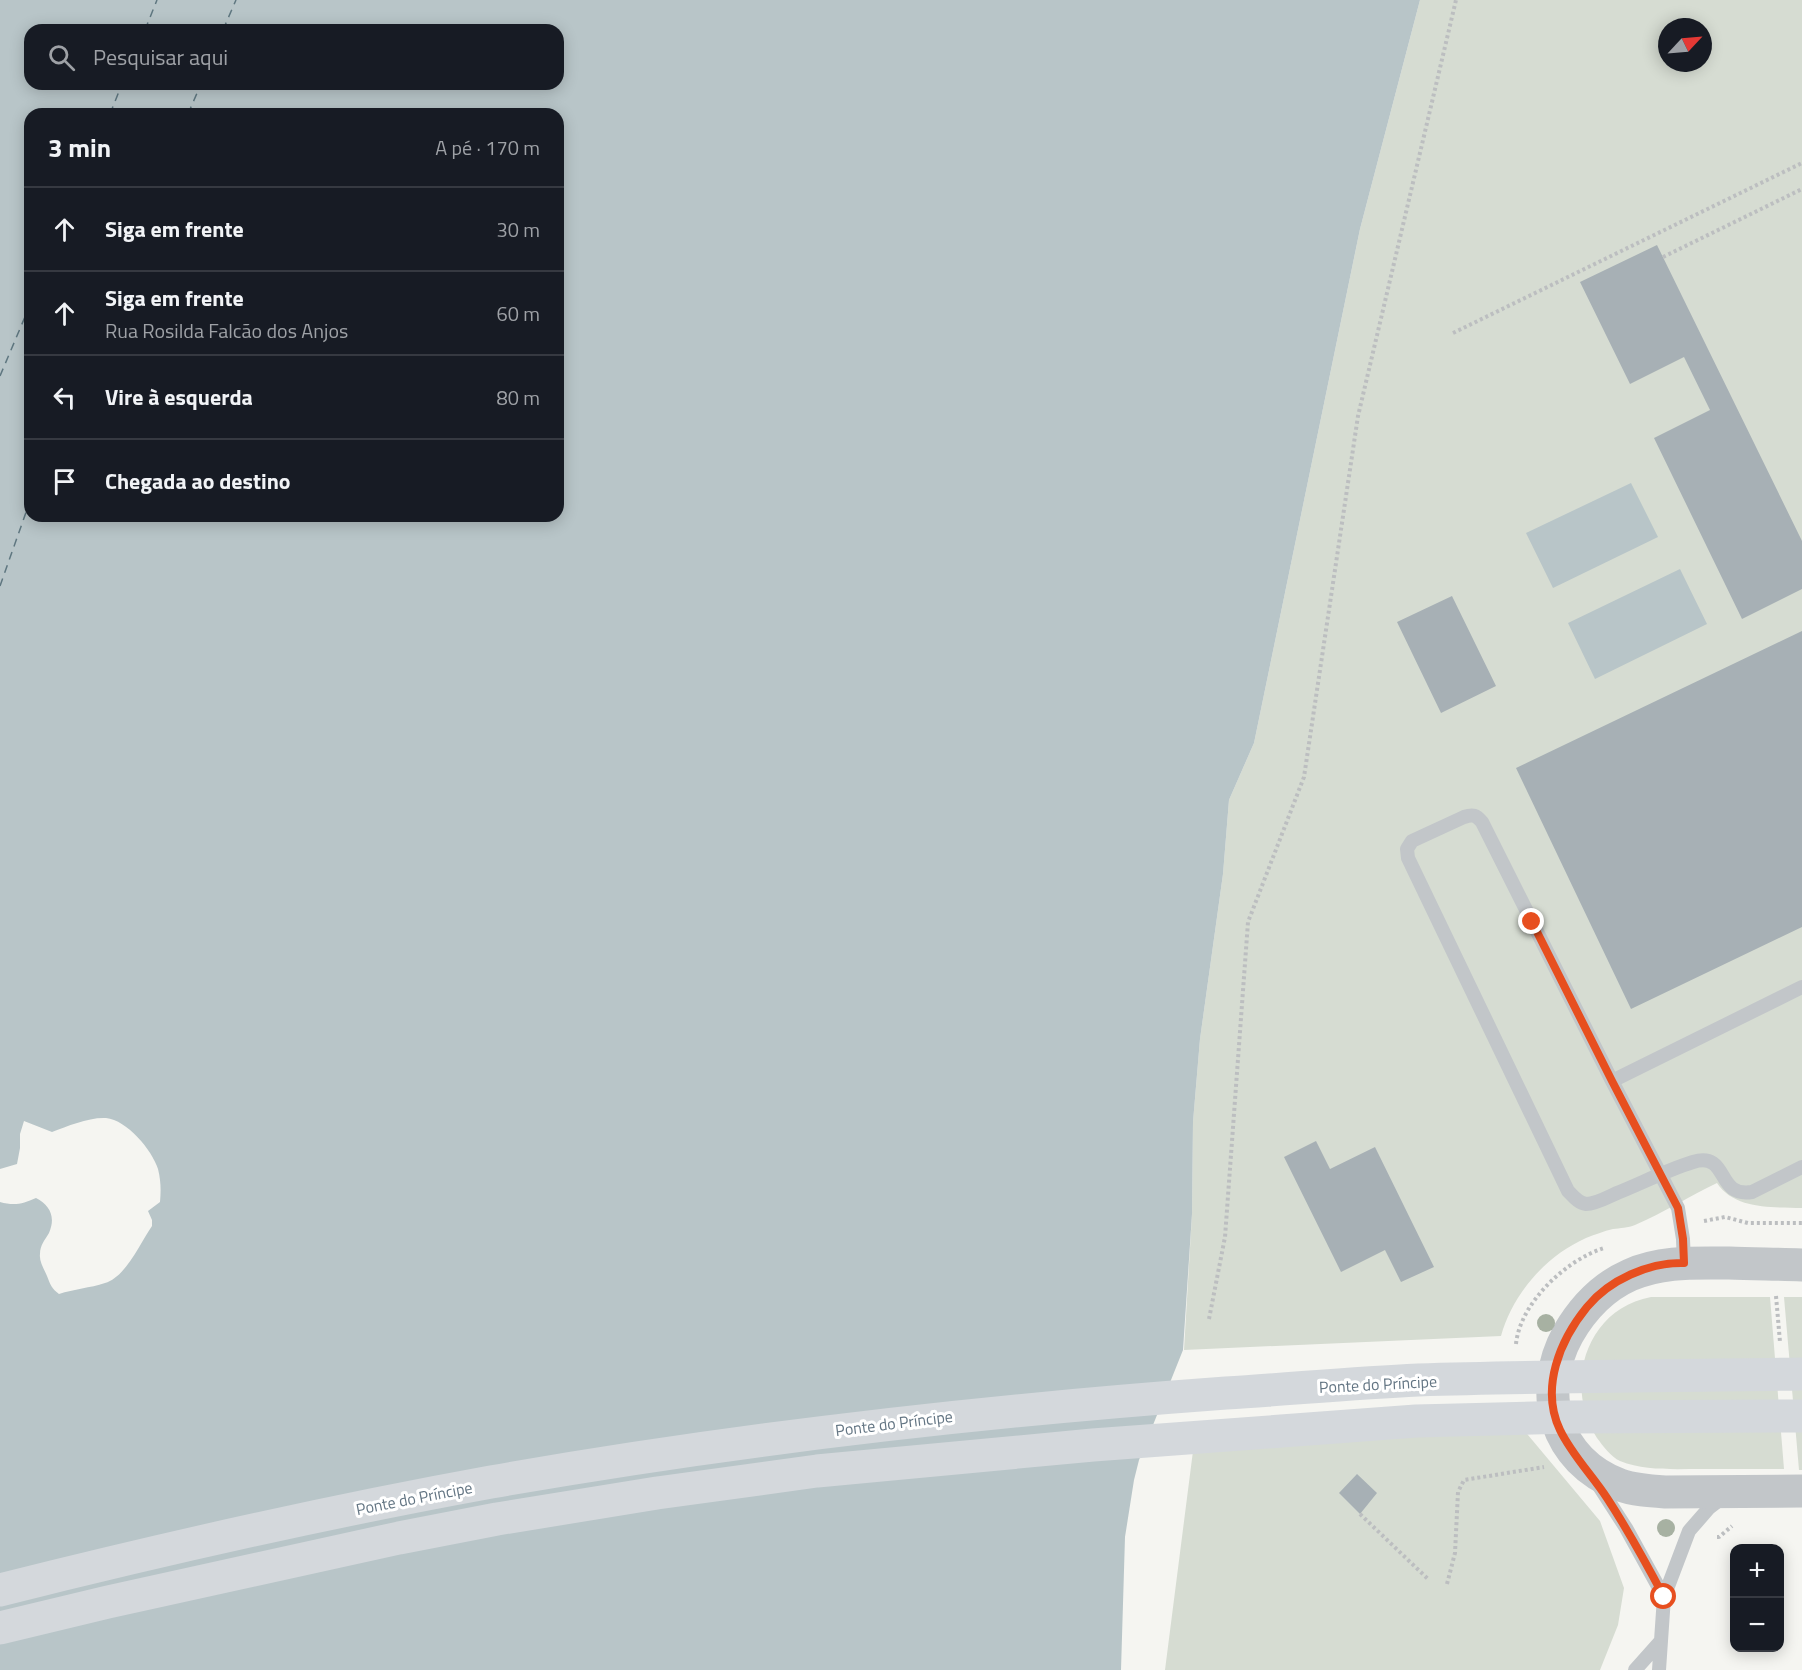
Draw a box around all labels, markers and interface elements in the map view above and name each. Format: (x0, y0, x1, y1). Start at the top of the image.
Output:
north arrow (1658, 18, 1712, 72)
search box (24, 24, 564, 90)
text: Pesquisar aqui (93, 40, 228, 74)
icon: search (45, 41, 78, 74)
text: 3 min (48, 128, 111, 167)
text: A pé · 170 m (435, 132, 540, 163)
text: Siga em frente (105, 212, 244, 246)
icon: ahead (48, 213, 81, 246)
text: 30 m (496, 214, 540, 245)
text: Siga em frente (105, 281, 244, 315)
icon: ahead (48, 297, 81, 330)
text: 60 m (496, 298, 540, 329)
text: Rua Rosilda Falcão dos Anjos (105, 315, 348, 346)
text: Vire à esquerda (105, 380, 253, 414)
icon: left (48, 381, 81, 414)
text: 80 m (496, 382, 540, 413)
text: Chegada ao destino (105, 464, 291, 498)
icon: arrive (48, 465, 81, 498)
route end (1518, 908, 1544, 934)
street label: Ponte do Príncipe (1318, 1369, 1438, 1399)
street label: Ponte do Príncipe (834, 1404, 954, 1442)
street label: Ponte do Príncipe (354, 1475, 474, 1521)
map controls (1730, 1544, 1784, 1652)
button: + (1730, 1544, 1784, 1598)
route start (1650, 1583, 1676, 1609)
button: − (1730, 1598, 1784, 1652)

